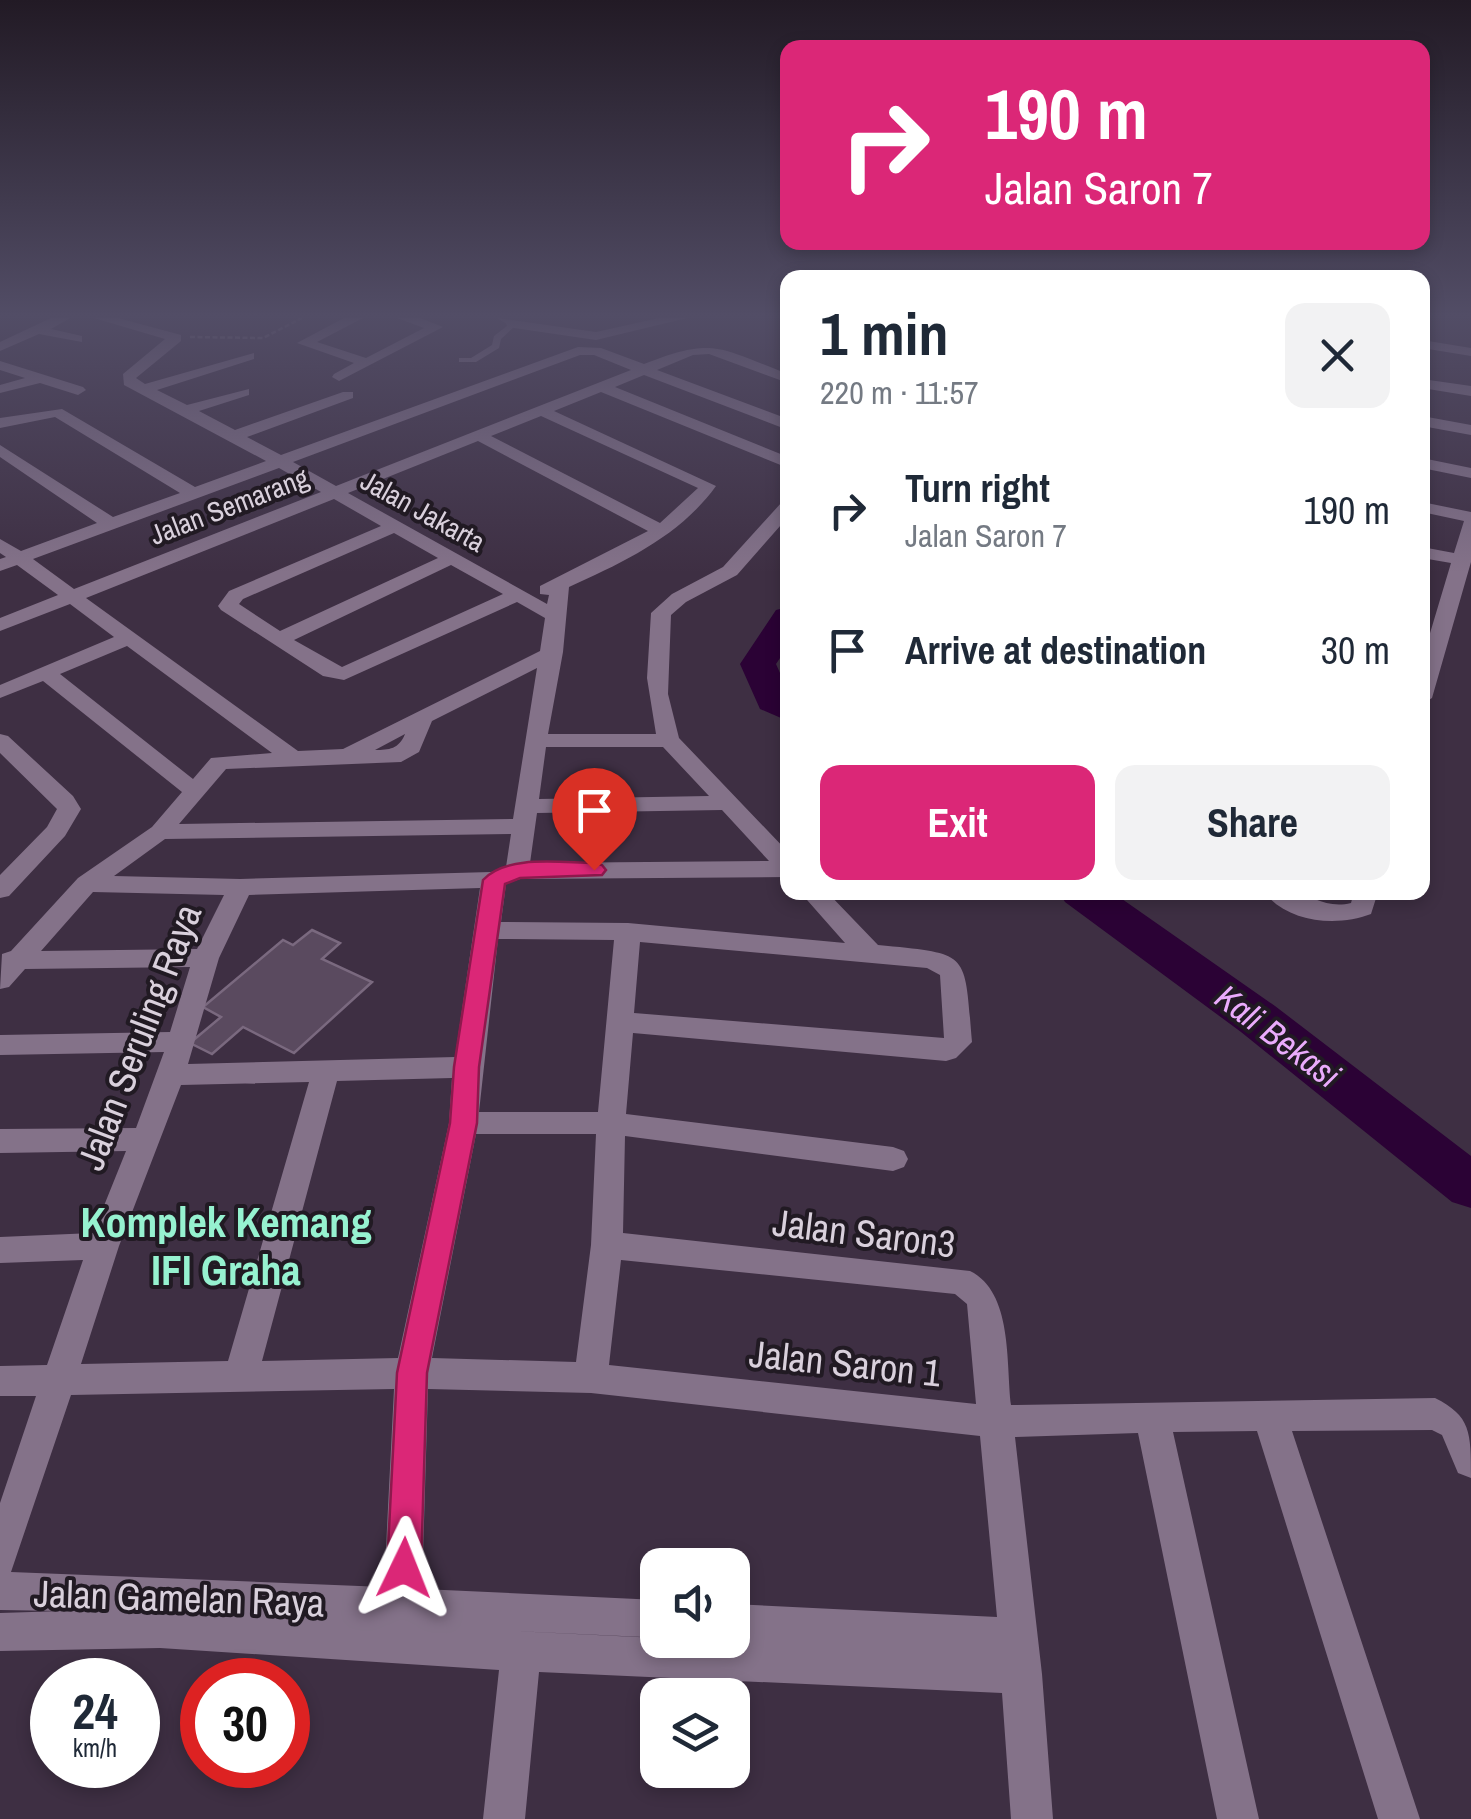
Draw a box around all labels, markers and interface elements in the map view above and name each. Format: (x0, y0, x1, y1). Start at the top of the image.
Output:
text: 190 m (985, 67, 1148, 161)
icon: right (820, 80, 950, 210)
text: Jalan Saron 7 (985, 157, 1213, 218)
text: 1 min (820, 293, 949, 374)
button: close (1285, 303, 1390, 408)
text: 220 m · 11:57 (820, 371, 979, 414)
street label: Jalan Semarang (144, 458, 314, 554)
street label: Jalan Jakarta (354, 461, 492, 561)
text: Turn right (905, 463, 1050, 514)
icon: right (820, 483, 875, 538)
text: 190 m (1303, 485, 1390, 536)
text: Jalan Saron 7 (905, 514, 1067, 557)
icon: arrive (820, 623, 875, 678)
text: Arrive at destination (905, 625, 1206, 676)
text: 30 m (1321, 625, 1390, 676)
button: Exit (820, 765, 1095, 880)
button: Share (1115, 765, 1390, 880)
pin (552, 768, 637, 871)
icon: arrive (567, 783, 622, 838)
street label: Jalan Seruling Raya (65, 897, 213, 1177)
water label: Kali Bekasi (1206, 974, 1350, 1098)
district label: Komplek Kemang IFI Graha (81, 1194, 371, 1298)
street label: Jalan Saron3 (770, 1197, 958, 1269)
street label: Jalan Saron 1 (747, 1328, 943, 1398)
position arrow (352, 1516, 456, 1620)
map controls (640, 1548, 750, 1788)
button: sound (640, 1548, 750, 1658)
street label: Jalan Gamelan Raya (33, 1567, 325, 1629)
speed limit sign: 30 (180, 1658, 310, 1788)
text: 24 (72, 1677, 118, 1745)
button: layers (640, 1678, 750, 1788)
text: km/h (73, 1731, 117, 1765)

